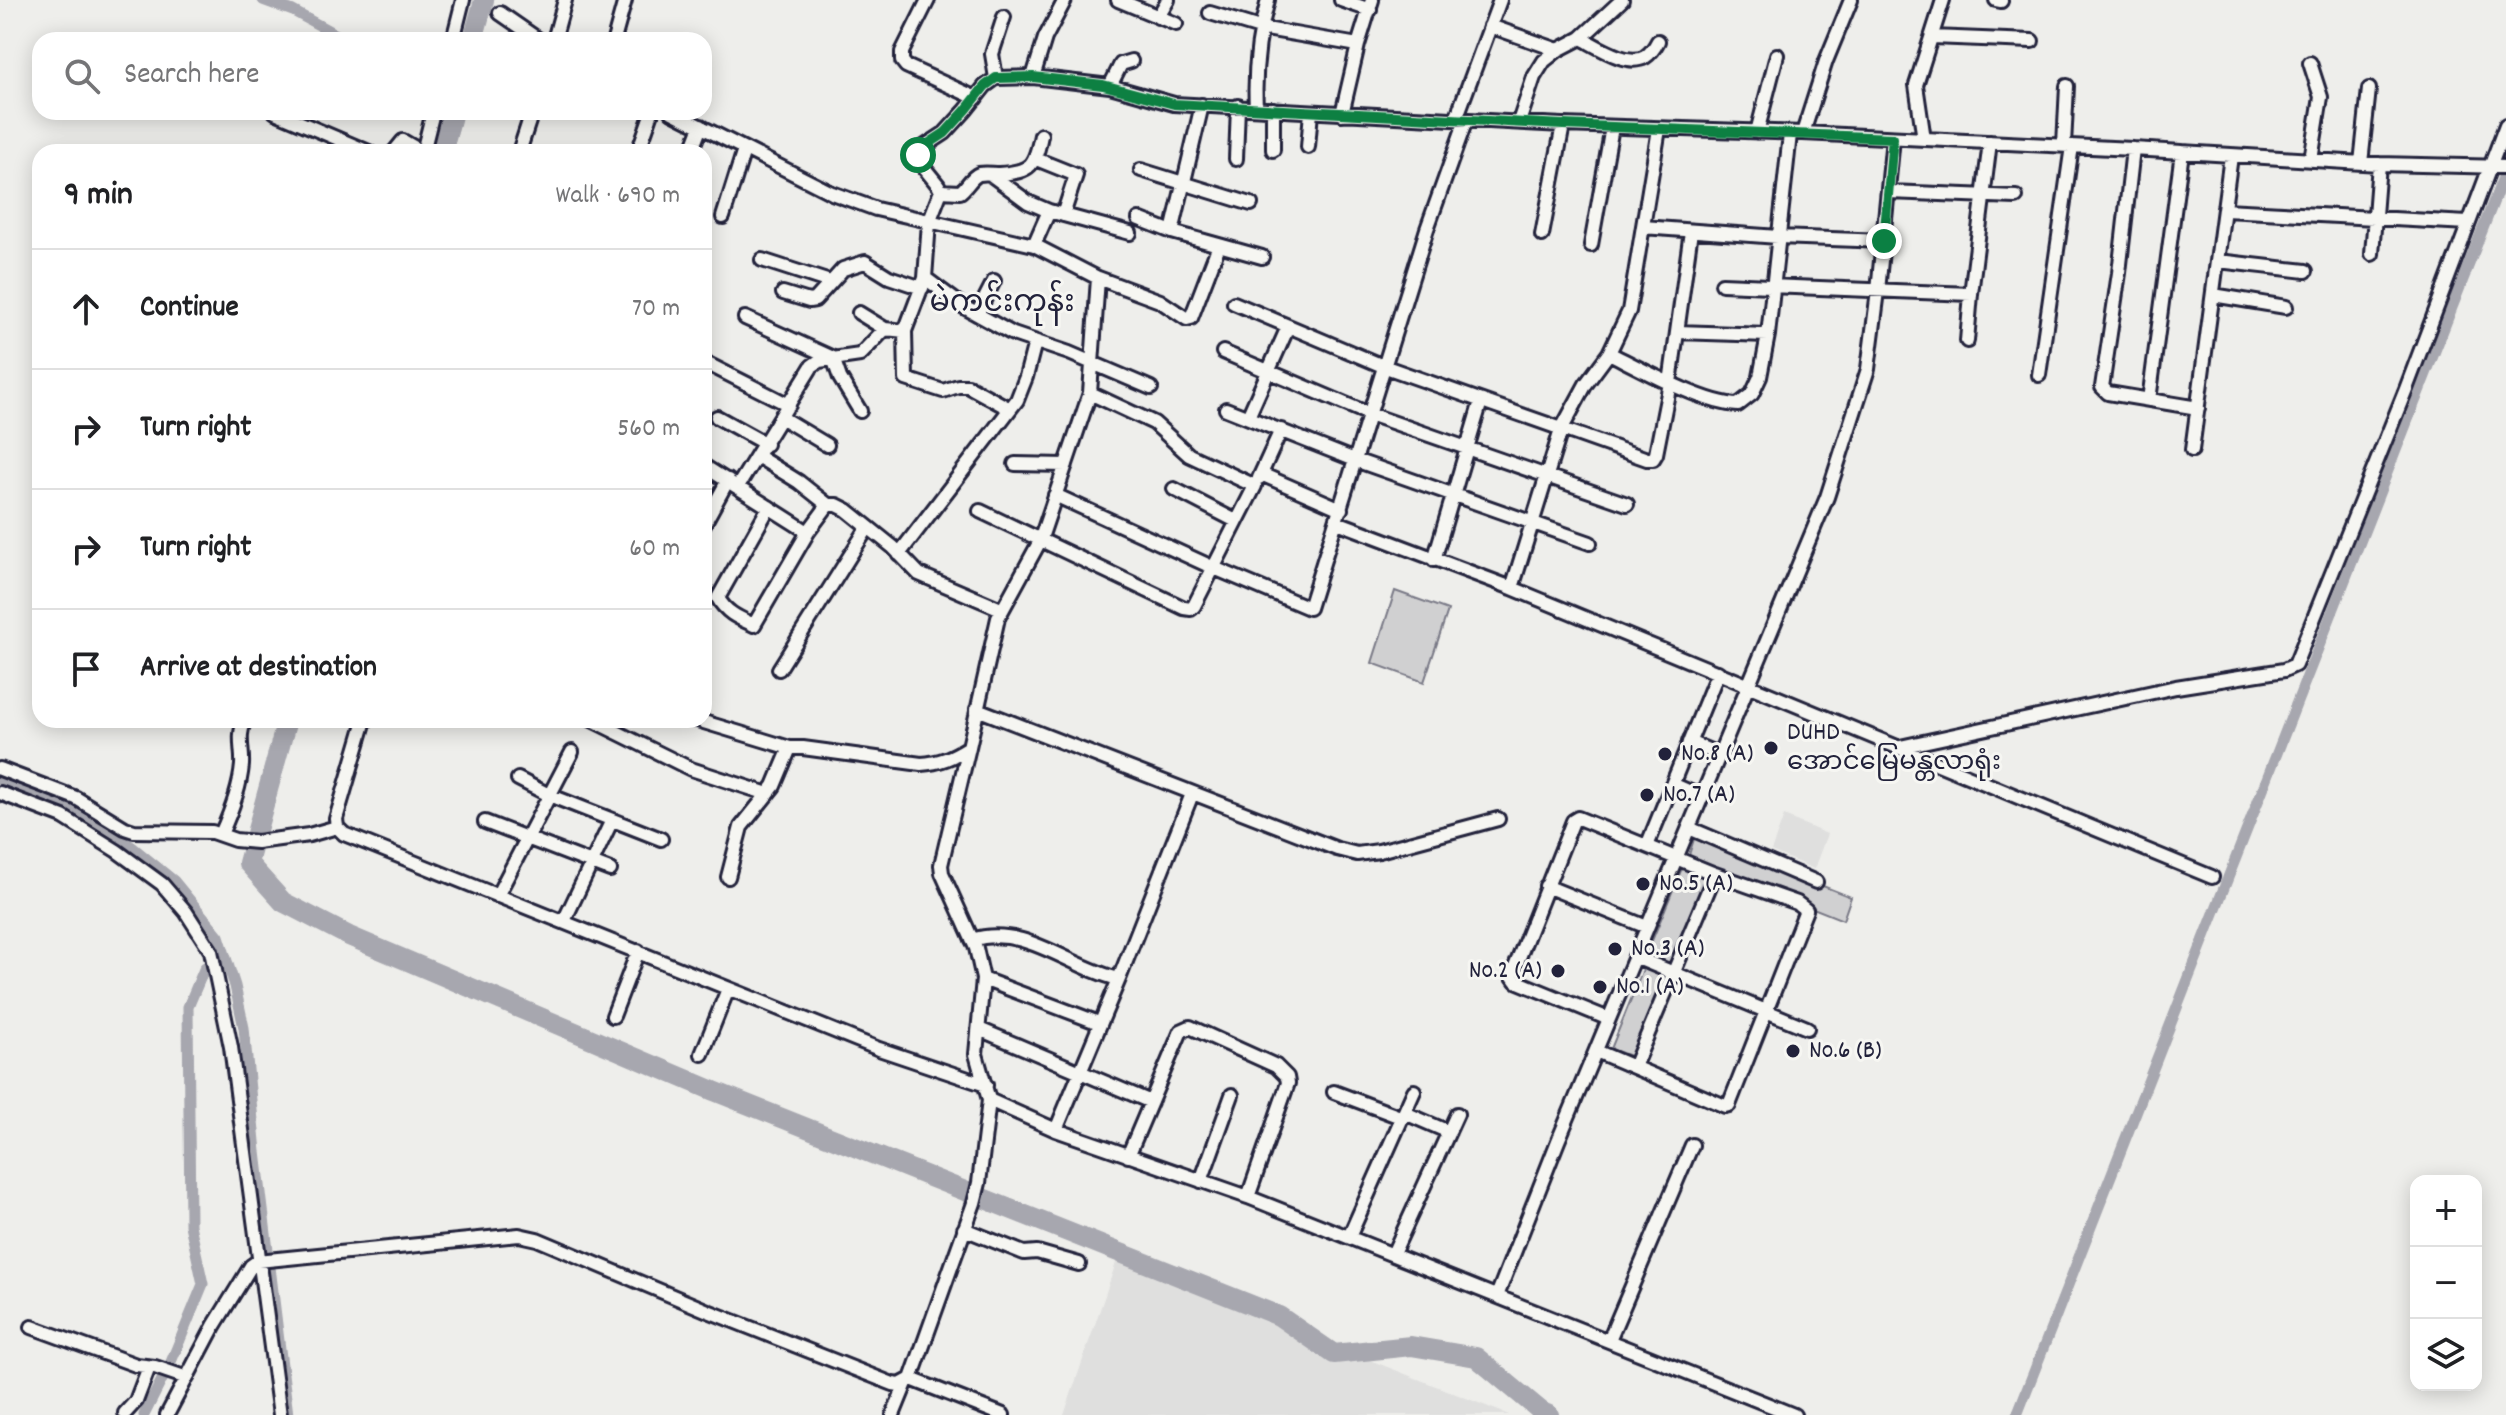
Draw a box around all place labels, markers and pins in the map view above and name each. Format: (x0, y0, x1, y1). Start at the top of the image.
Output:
place label: DUHD အောင်မြေမန္တလာရုံး (1787, 715, 2001, 782)
place label: No.8 (A) (1681, 736, 1753, 773)
marker: DUHD အောင်မြေမန္တလာရုံး (1762, 739, 1780, 757)
marker: No.8 (A) (1656, 745, 1674, 763)
place label: No.7 (A) (1663, 777, 1735, 814)
marker: No.7 (A) (1638, 786, 1656, 804)
place label: No.5 (A) (1659, 866, 1733, 903)
marker: No.5 (A) (1634, 875, 1652, 893)
place label: No.3 (A) (1631, 931, 1704, 968)
marker: No.3 (A) (1606, 940, 1624, 958)
place label: No.2 (A) (1469, 953, 1542, 990)
marker: No.2 (A) (1549, 962, 1567, 980)
place label: No.1 (A) (1616, 969, 1684, 1006)
marker: No.1 (A) (1591, 978, 1609, 996)
place label: No.6 (B) (1809, 1033, 1882, 1070)
marker: No.6 (B) (1784, 1042, 1802, 1060)

